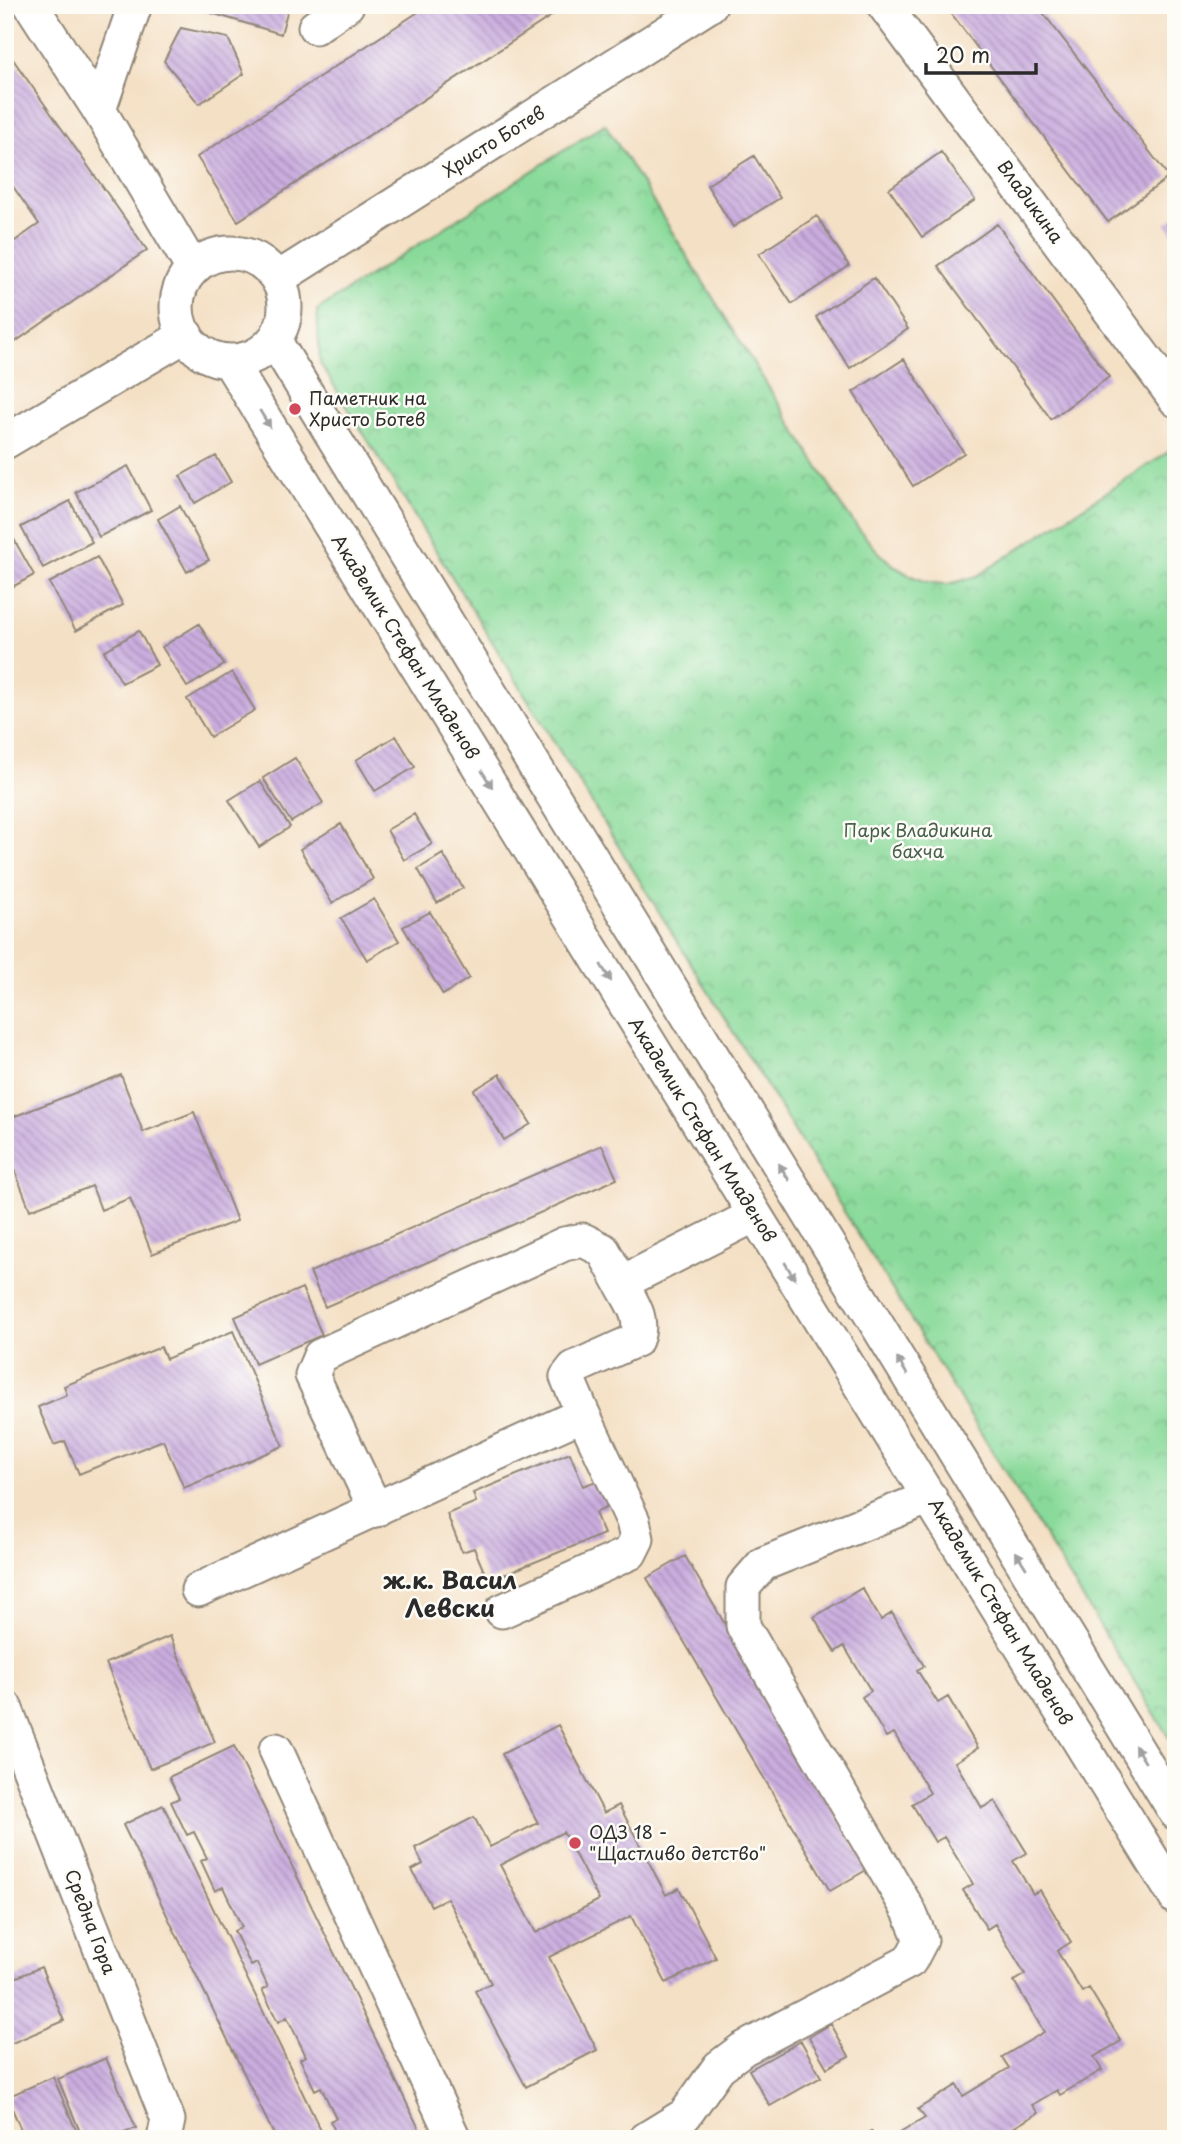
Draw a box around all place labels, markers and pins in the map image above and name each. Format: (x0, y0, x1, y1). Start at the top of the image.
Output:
place label: Паметник на Христо Ботев (309, 384, 427, 432)
marker: Паметник на Христо Ботев (287, 401, 303, 417)
place label: ОДЗ 18 - "Щастливо детство" (589, 1818, 766, 1866)
marker: ОДЗ 18 - "Щастливо детство" (567, 1835, 583, 1851)

